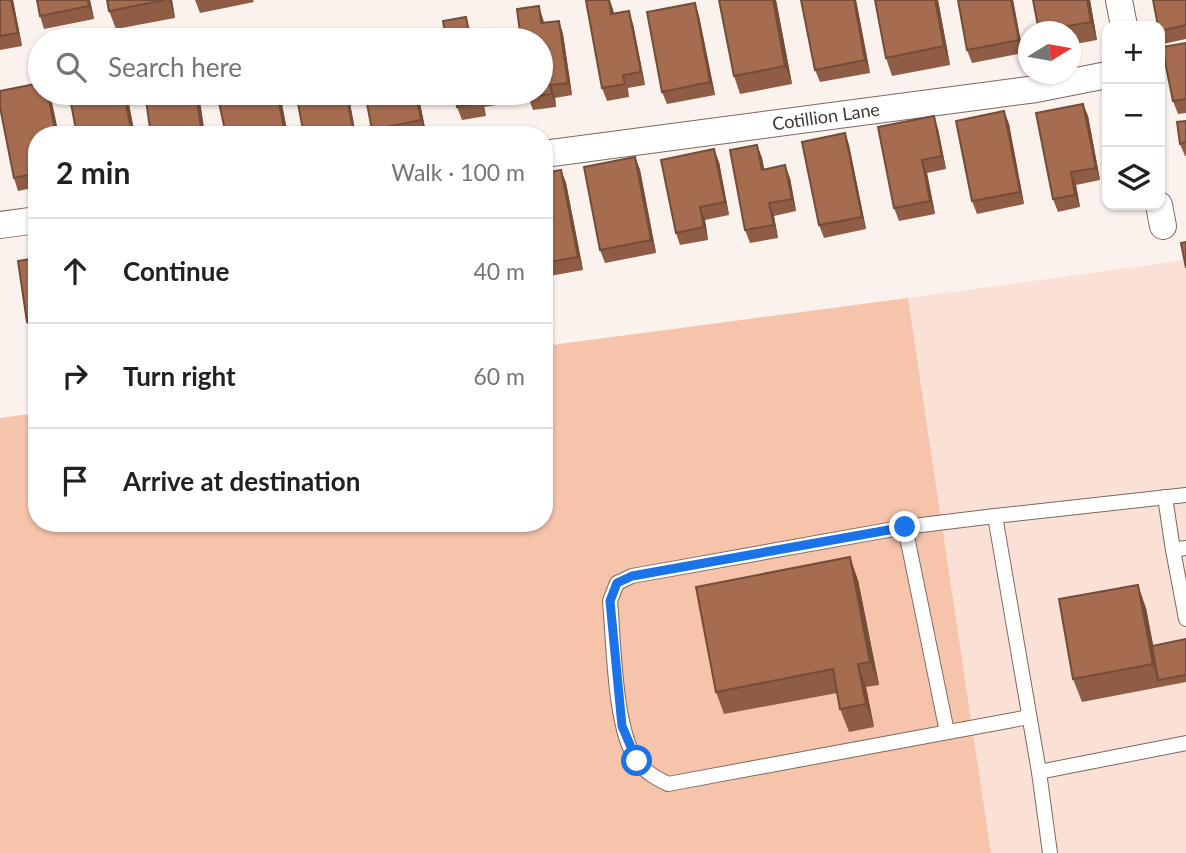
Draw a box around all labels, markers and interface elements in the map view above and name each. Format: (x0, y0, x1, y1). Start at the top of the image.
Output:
north arrow (1018, 21, 1081, 84)
map controls (1102, 21, 1165, 210)
button: + (1102, 21, 1165, 84)
search box (28, 28, 553, 105)
icon: search (52, 48, 90, 86)
text: Search here (108, 51, 242, 83)
button: − (1102, 84, 1165, 147)
street label: Cotillion Lane (771, 98, 881, 134)
button: layers (1102, 147, 1165, 210)
text: 2 min (56, 154, 130, 190)
text: Walk · 100 m (391, 158, 525, 186)
icon: ahead (56, 252, 94, 290)
text: Continue (123, 255, 229, 287)
text: 40 m (474, 257, 525, 285)
icon: right (56, 357, 94, 395)
text: Turn right (123, 360, 236, 392)
text: 60 m (474, 362, 525, 390)
icon: arrive (56, 462, 94, 500)
text: Arrive at destination (123, 465, 360, 497)
route end (889, 511, 920, 542)
route start (621, 745, 652, 776)

